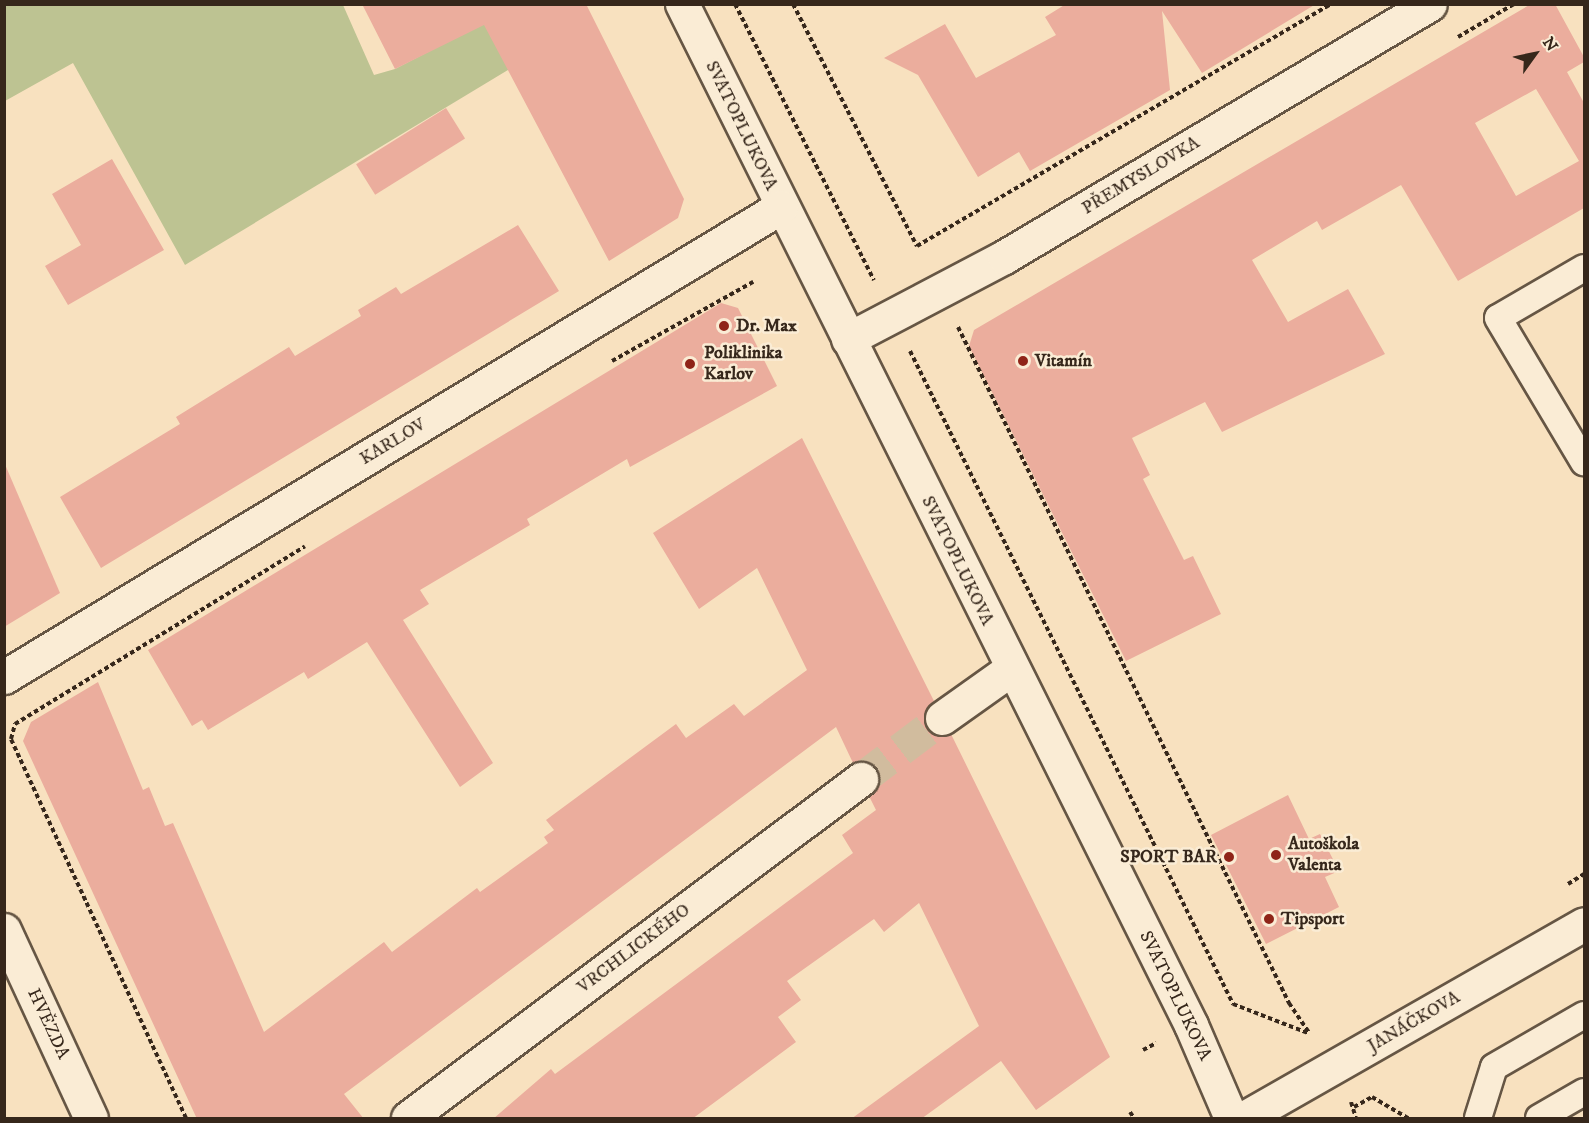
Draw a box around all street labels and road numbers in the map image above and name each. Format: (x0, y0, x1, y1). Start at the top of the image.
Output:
street label: SVATOPLUKOVA (700, 58, 782, 194)
street label: PŘEMYSLOVKA (1078, 132, 1204, 220)
street label: KARLOV (356, 414, 430, 470)
street label: SVATOPLUKOVA (916, 493, 998, 629)
street label: VRCHLICKÉHO (573, 900, 695, 998)
street label: SVATOPLUKOVA (1134, 928, 1216, 1064)
street label: HVĚZDA (22, 985, 74, 1063)
street label: JANÁČKOVA (1364, 987, 1464, 1057)

